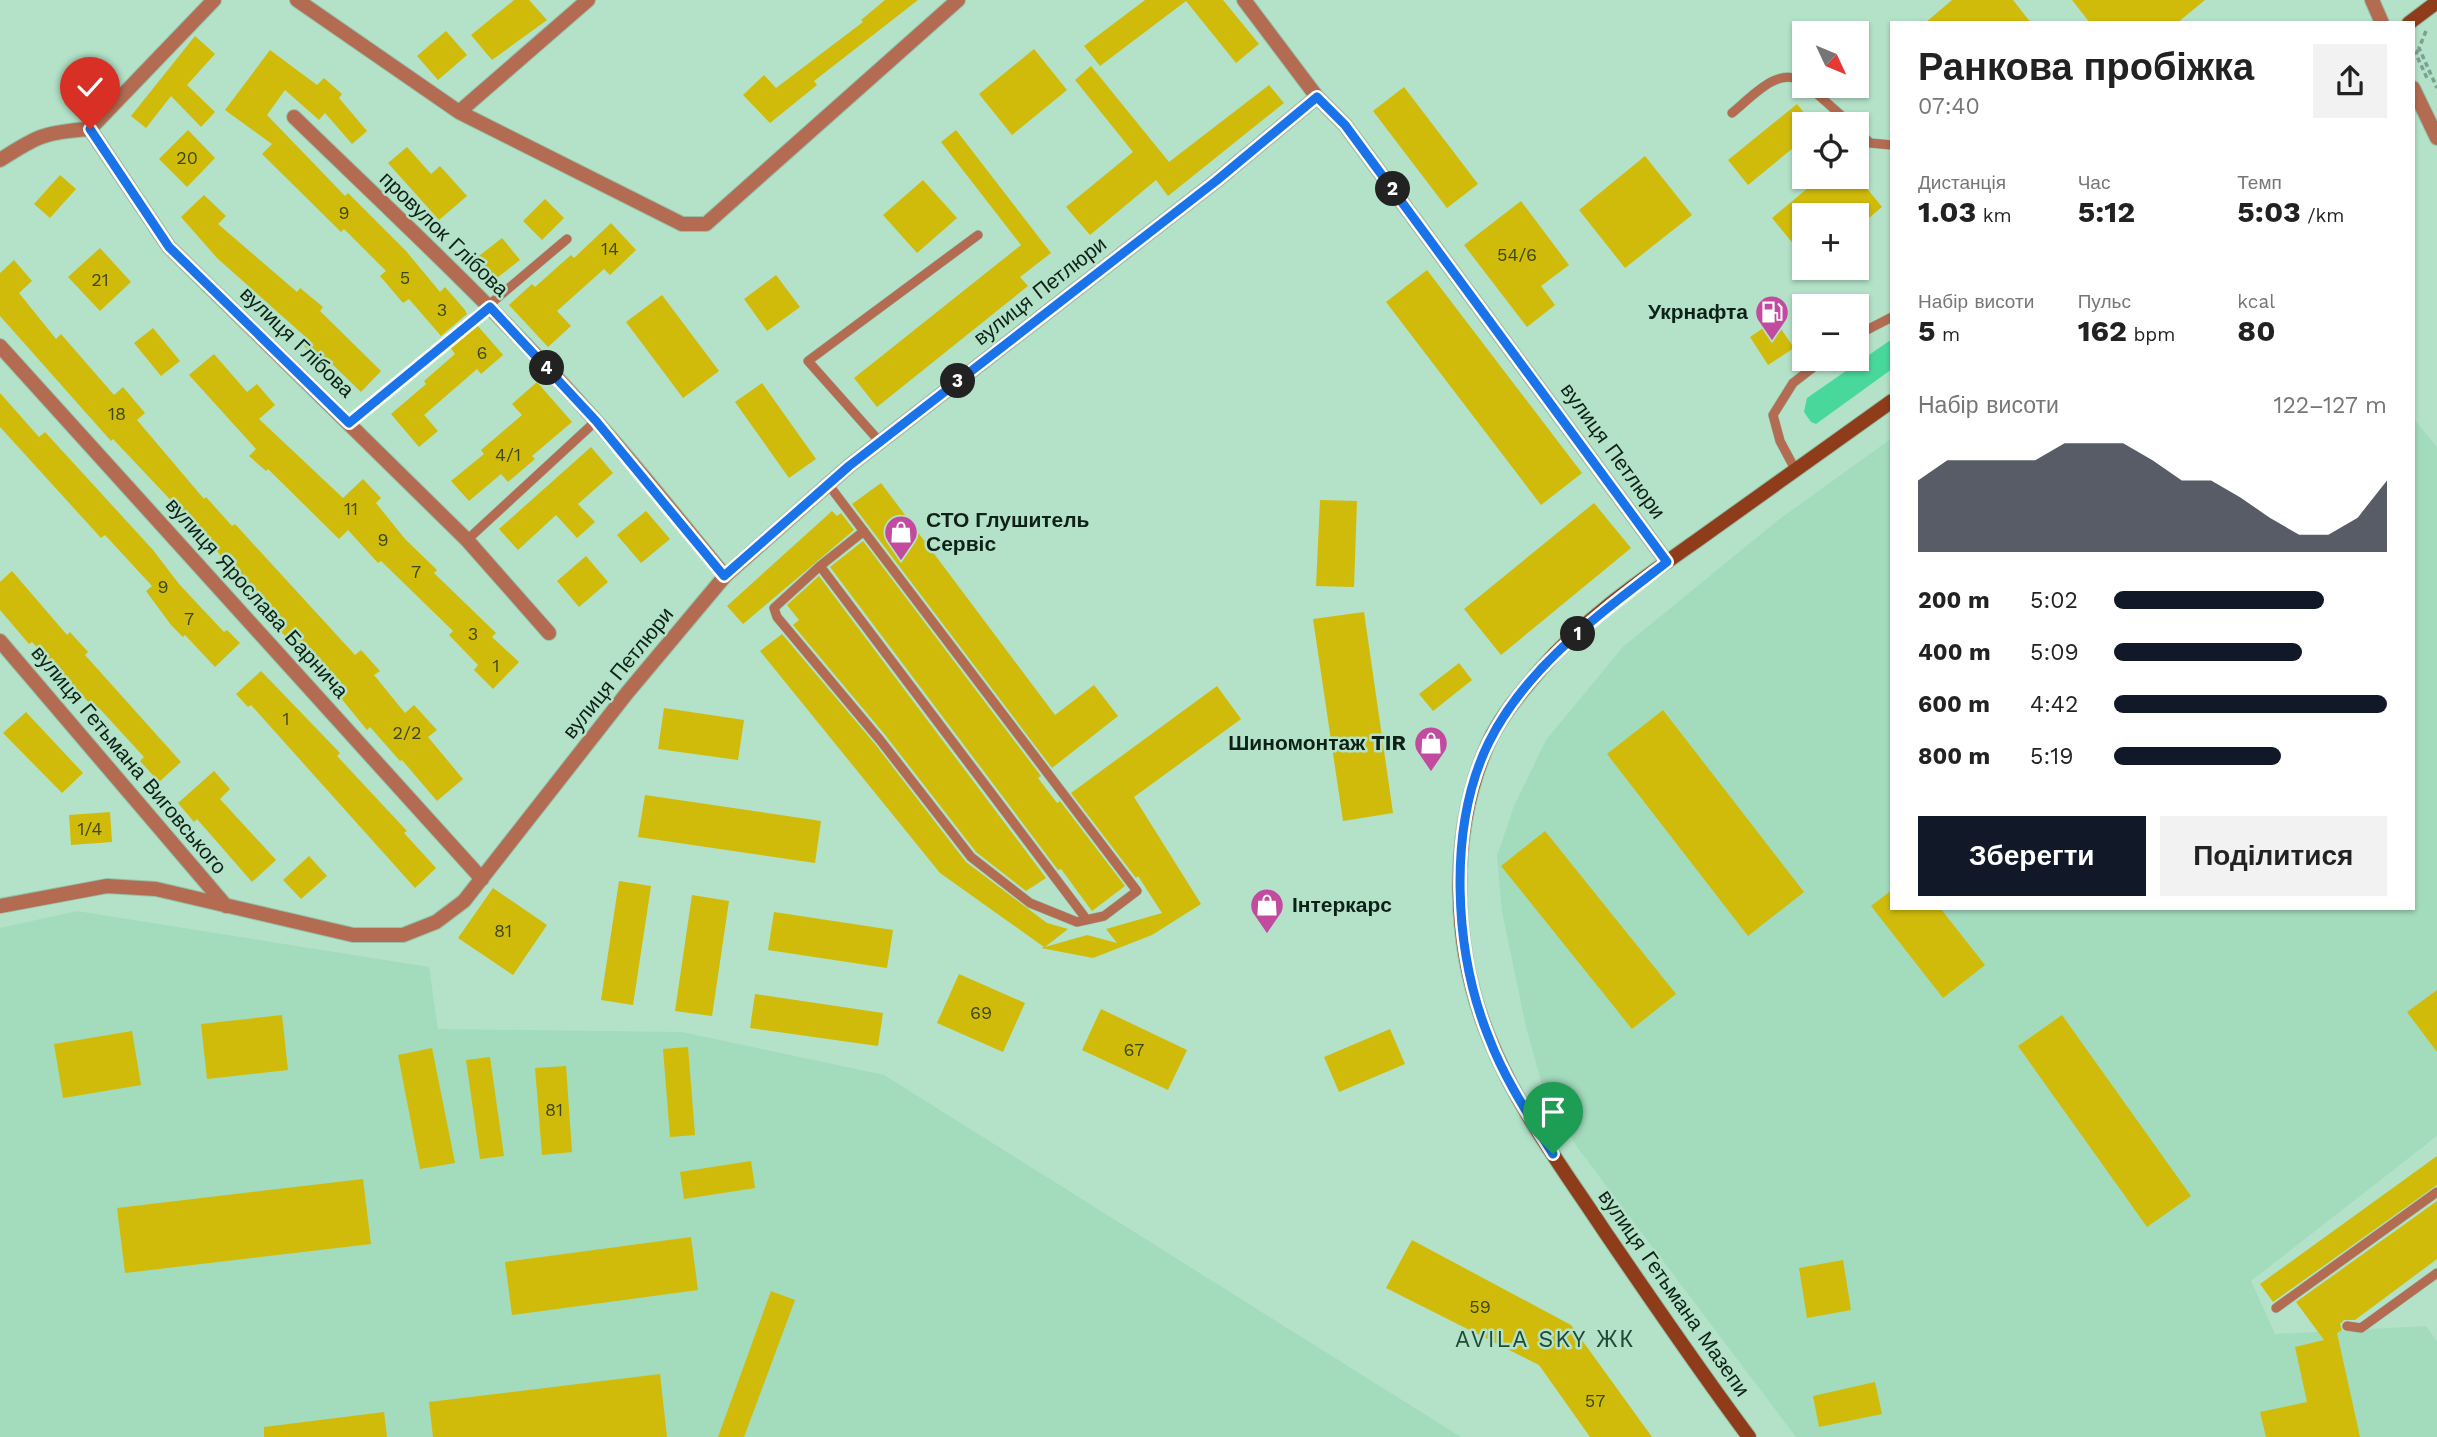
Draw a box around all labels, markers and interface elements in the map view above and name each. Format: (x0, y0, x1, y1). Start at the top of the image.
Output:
north arrow (1792, 21, 1869, 98)
map controls (1792, 21, 1869, 371)
button: share (2313, 44, 2387, 118)
text: Ранкова пробіжка (1918, 45, 2254, 89)
pin (60, 57, 120, 129)
icon: check (71, 68, 109, 106)
text: 07:40 (1918, 93, 1980, 120)
button: locate (1792, 112, 1869, 189)
house number: 20 (176, 147, 198, 168)
street label: провулок Глібова (375, 166, 514, 302)
text: Дистанція (1918, 171, 2006, 194)
text: Час (2078, 171, 2110, 194)
text: Темп (2237, 171, 2282, 194)
pin: 2 (1376, 172, 1410, 206)
text: 2 (1387, 177, 1398, 200)
text: 1.03 (1918, 194, 1976, 229)
text: 5:12 (2078, 194, 2135, 229)
text: 5:03 (2237, 194, 2301, 229)
house number: 9 (338, 202, 350, 223)
button: + (1792, 203, 1869, 280)
text: km (1976, 204, 2012, 227)
text: /km (2301, 204, 2344, 227)
street label: вулиця Петлюри (968, 231, 1111, 350)
house number: 14 (601, 238, 619, 259)
house number: 54/6 (1497, 244, 1537, 265)
house number: 5 (400, 267, 410, 288)
house number: 21 (91, 269, 109, 290)
street label: вулиця Глібова (235, 281, 360, 402)
text: Набір висоти (1918, 290, 2034, 313)
text: Пульс (2078, 290, 2131, 313)
text: kcal (2237, 290, 2275, 313)
fuel station icon: Укрнафта (1753, 293, 1791, 342)
button: − (1792, 294, 1869, 371)
house number: 3 (437, 299, 447, 320)
place label: Укрнафта (1648, 299, 1748, 324)
text: 5 (1918, 313, 1936, 348)
text: 162 (2078, 313, 2127, 348)
text: 80 (2237, 313, 2275, 348)
text: m (1936, 323, 1960, 346)
text: bpm (2127, 323, 2175, 346)
house number: 6 (477, 342, 487, 363)
pin: 4 (530, 350, 564, 386)
text: 4 (540, 356, 553, 379)
pin: 3 (940, 364, 976, 398)
text: 3 (952, 369, 963, 392)
street label: вулиця Петлюри (1556, 378, 1671, 524)
text: Набір висоти (1918, 392, 2059, 419)
text: 122–127 m (2273, 392, 2387, 419)
house number: 18 (108, 403, 126, 424)
house number: 4/1 (495, 444, 521, 465)
street label: вулиця Ярослава Барнича (161, 492, 354, 703)
house number: 11 (344, 498, 358, 519)
place label: СТО Глушитель Сервіс (926, 507, 1090, 556)
shop icon: СТО Глушитель Сервіс (882, 513, 920, 562)
house number: 9 (377, 529, 389, 550)
house number: 7 (411, 561, 421, 582)
house number: 9 (157, 576, 169, 597)
text: 200 m (1918, 587, 1990, 614)
text: 5:02 (2030, 587, 2078, 614)
street label: вулиця Петлюри (557, 602, 678, 743)
house number: 7 (184, 608, 194, 629)
pin: 1 (1560, 616, 1596, 652)
text: 1 (1573, 622, 1582, 645)
house number: 3 (468, 623, 478, 644)
text: 400 m (1918, 639, 1991, 666)
text: 5:09 (2030, 639, 2079, 666)
street label: вулиця Гетьмана Виговського (27, 640, 232, 879)
house number: 1 (492, 655, 500, 676)
text: 600 m (1918, 691, 1990, 718)
text: 4:42 (2030, 691, 2078, 718)
house number: 1 (282, 708, 290, 729)
house number: 2/2 (393, 722, 421, 743)
shop icon: Шиномонтаж TIR (1412, 724, 1450, 773)
place label: Шиномонтаж TIR (1228, 730, 1407, 755)
text: 800 m (1918, 743, 1990, 770)
text: 5:19 (2030, 743, 2073, 770)
button: Зберегти (1918, 816, 2146, 896)
button: Поділитися (2160, 816, 2387, 896)
house number: 1/4 (77, 818, 103, 839)
shop icon: Інтеркарс (1248, 886, 1286, 935)
place label: Інтеркарс (1292, 892, 1392, 917)
house number: 81 (494, 920, 512, 941)
house number: 69 (970, 1002, 992, 1023)
house number: 67 (1124, 1039, 1144, 1060)
pin (1523, 1082, 1583, 1154)
icon: arrive (1534, 1093, 1572, 1131)
house number: 81 (545, 1099, 563, 1120)
street label: вулиця Гетьмана Мазепи (1593, 1185, 1755, 1401)
house number: 59 (1469, 1296, 1491, 1317)
district label: AVILA SKY ЖК (1455, 1326, 1635, 1353)
house number: 57 (1585, 1390, 1605, 1411)

